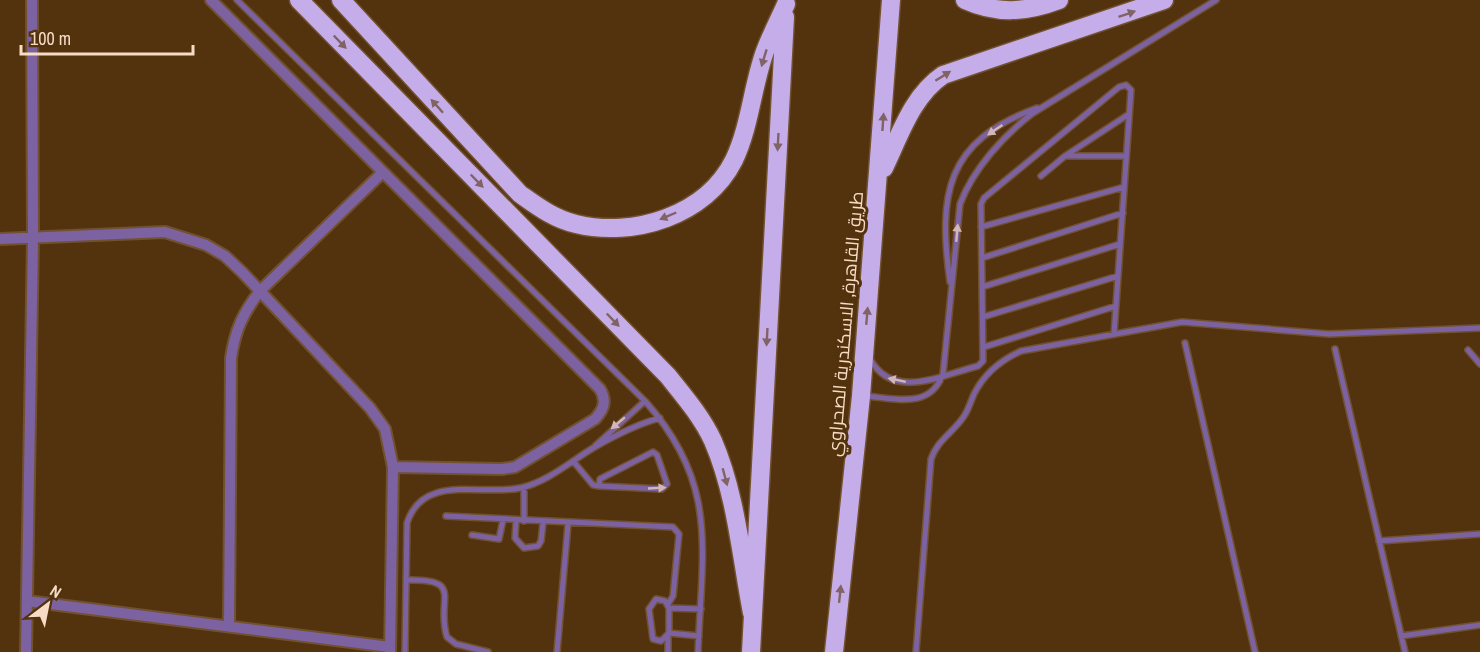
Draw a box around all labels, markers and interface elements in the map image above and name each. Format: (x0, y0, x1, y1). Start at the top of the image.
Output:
one-way arrow (1118, 9, 1136, 18)
scale bar (21, 18, 194, 56)
text: 100 m (30, 26, 71, 51)
one-way arrow (333, 34, 347, 49)
one-way arrow (759, 49, 768, 67)
one-way arrow (935, 71, 951, 82)
one-way arrow (430, 99, 444, 114)
one-way arrow (878, 112, 887, 131)
one-way arrow (987, 124, 1003, 135)
one-way arrow (774, 133, 783, 152)
one-way arrow (469, 173, 483, 187)
street label: طريق القاهرة, الاسكندرية الصحراوي (821, 190, 871, 458)
one-way arrow (660, 212, 677, 221)
one-way arrow (952, 224, 961, 243)
one-way arrow (863, 307, 872, 326)
one-way arrow (606, 313, 620, 327)
one-way arrow (763, 328, 772, 347)
one-way arrow (888, 375, 907, 384)
one-way arrow (611, 416, 626, 430)
one-way arrow (720, 468, 730, 486)
one-way arrow (647, 484, 666, 493)
north arrow (18, 574, 78, 634)
text: N (46, 579, 66, 603)
one-way arrow (835, 584, 845, 603)

